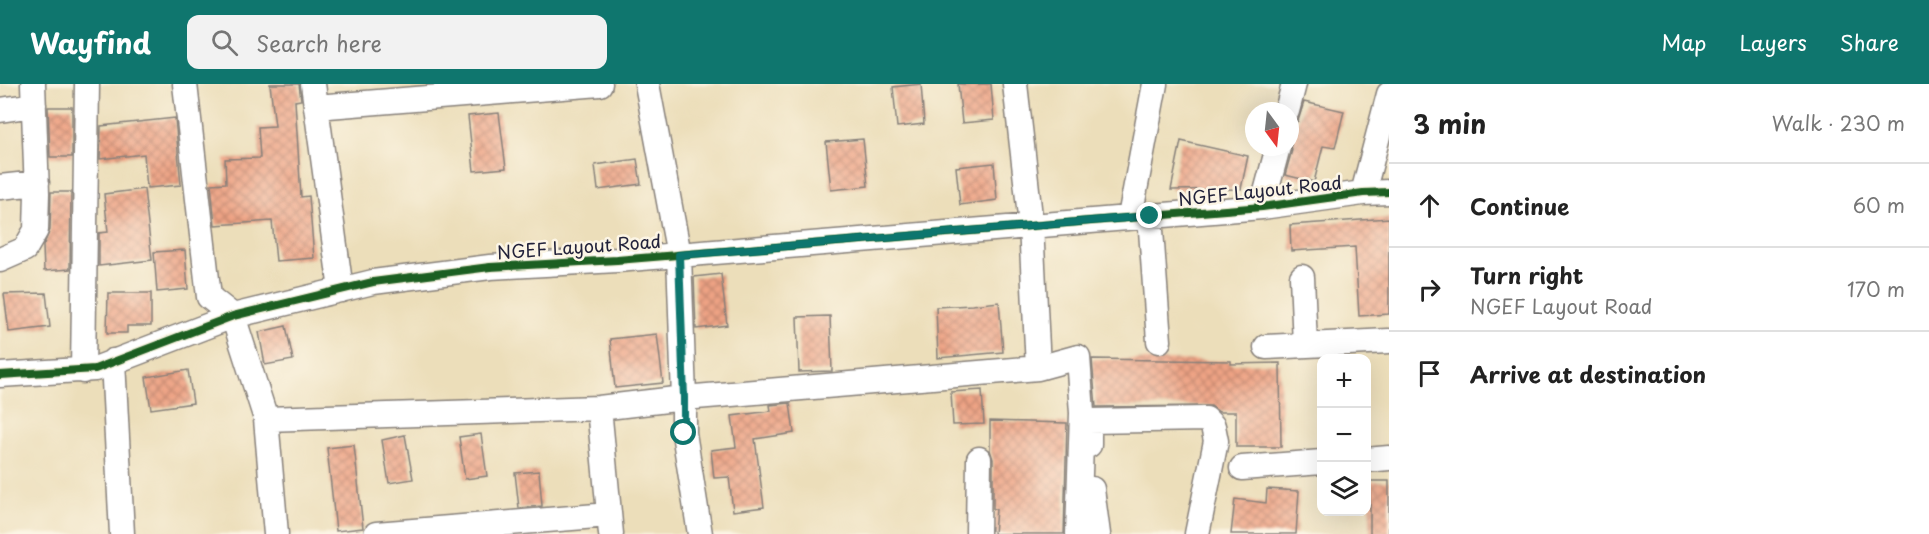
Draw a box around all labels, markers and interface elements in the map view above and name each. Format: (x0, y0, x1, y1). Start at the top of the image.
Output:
search box (187, 15, 607, 69)
text: Wayfind (30, 21, 151, 64)
icon: search (208, 26, 241, 59)
text: Search here (256, 26, 382, 59)
text: Map (1662, 26, 1706, 58)
text: Layers (1739, 26, 1807, 58)
text: Share (1840, 26, 1899, 58)
north arrow (1245, 102, 1299, 156)
text: 3 min (1413, 104, 1486, 143)
text: Walk · 230 m (1772, 108, 1905, 138)
street label: NGEF Layout Road (1177, 168, 1343, 212)
icon: ahead (1413, 189, 1446, 222)
text: Continue (1470, 189, 1569, 222)
text: 60 m (1853, 190, 1905, 220)
route end (1136, 202, 1162, 228)
street label: NGEF Layout Road (496, 227, 662, 265)
text: Turn right (1470, 258, 1583, 291)
icon: right (1413, 273, 1446, 306)
text: 170 m (1847, 274, 1905, 304)
text: NGEF Layout Road (1470, 291, 1653, 321)
map controls (1317, 354, 1371, 516)
button: + (1317, 354, 1371, 408)
icon: arrive (1413, 357, 1446, 390)
text: Arrive at destination (1470, 357, 1706, 390)
button: − (1317, 408, 1371, 462)
route start (670, 419, 696, 445)
button: layers (1317, 462, 1371, 516)

